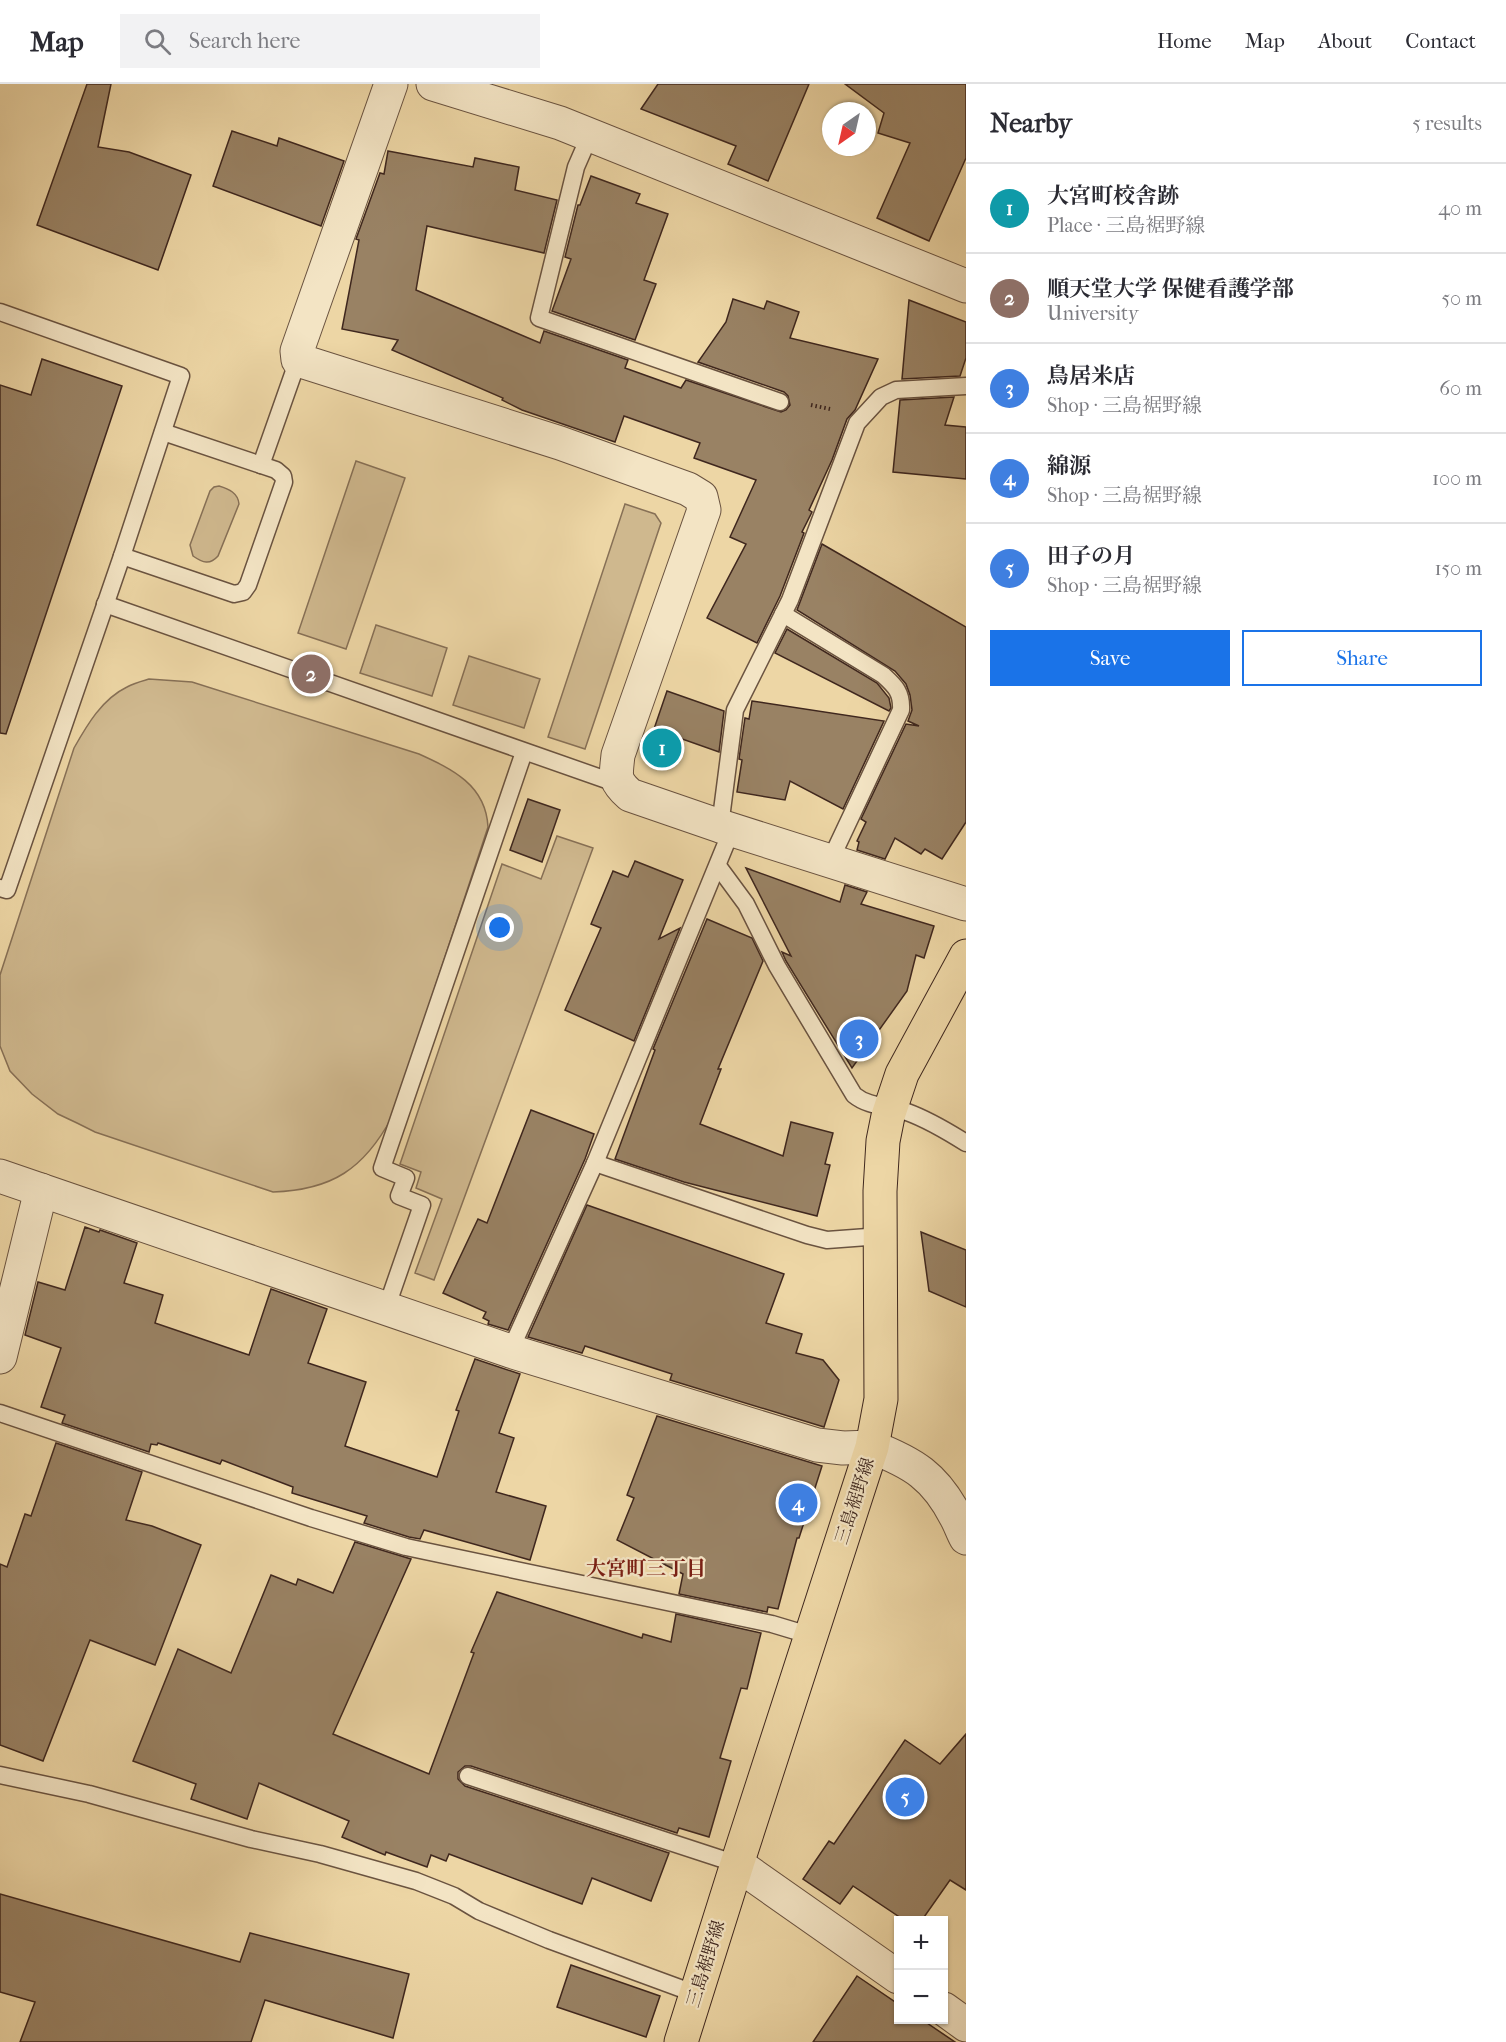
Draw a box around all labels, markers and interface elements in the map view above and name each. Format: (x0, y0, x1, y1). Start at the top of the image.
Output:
search box (120, 14, 540, 68)
text: Map (30, 25, 84, 58)
icon: search (141, 25, 174, 58)
text: Search here (189, 28, 300, 54)
text: Home (1157, 29, 1212, 53)
text: Map (1245, 29, 1285, 53)
text: About (1318, 29, 1372, 53)
text: Contact (1405, 29, 1476, 53)
north arrow (822, 102, 876, 156)
text: Nearby (990, 108, 1072, 139)
text: 5 results (1412, 112, 1482, 135)
text: 大宮町校舎跡 (1047, 183, 1179, 209)
text: 1 (1006, 197, 1013, 220)
text: 40 m (1438, 197, 1482, 220)
text: Place · 三島裾野線 (1047, 214, 1205, 237)
text: 順天堂大学 保健看護学部 (1047, 276, 1294, 302)
text: 2 (1004, 287, 1015, 310)
text: 50 m (1441, 287, 1482, 310)
text: University (1047, 302, 1139, 325)
text: 鳥居米店 (1047, 363, 1135, 389)
text: 3 (1005, 377, 1014, 400)
text: 60 m (1439, 377, 1482, 400)
text: Shop · 三島裾野線 (1047, 394, 1202, 417)
text: 綿源 (1047, 453, 1091, 479)
text: 4 (1004, 467, 1015, 490)
text: 100 m (1432, 467, 1482, 490)
text: Shop · 三島裾野線 (1047, 484, 1202, 507)
text: 田子の月 (1047, 543, 1135, 569)
text: 5 (1005, 557, 1014, 580)
text: 150 m (1434, 557, 1482, 580)
text: Shop · 三島裾野線 (1047, 574, 1202, 597)
button: Save (990, 630, 1230, 686)
button: Share (1242, 630, 1482, 686)
pin: 2 (292, 652, 330, 696)
pin: 1 (642, 726, 682, 770)
your location (485, 913, 514, 942)
pin: 3 (840, 1016, 878, 1062)
street label: 三島裾野線 (831, 1455, 879, 1547)
pin: 4 (778, 1480, 818, 1526)
district label: 大宮町三丁目 (586, 1557, 706, 1580)
pin: 5 (886, 1774, 924, 1820)
map controls (894, 1916, 948, 2024)
button: + (894, 1916, 948, 1970)
street label: 三島裾野線 (683, 1918, 729, 2010)
button: − (894, 1970, 948, 2024)

